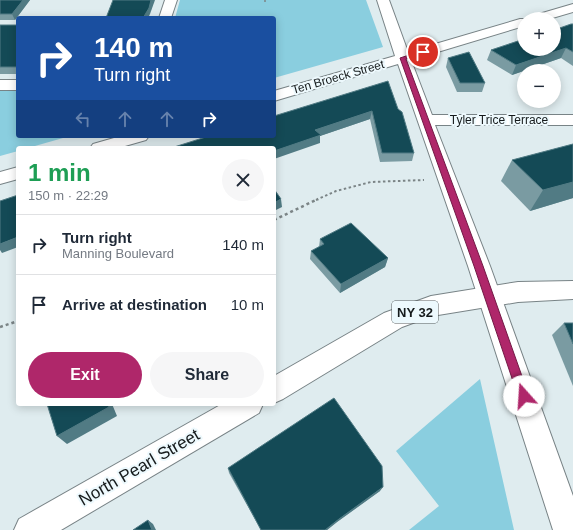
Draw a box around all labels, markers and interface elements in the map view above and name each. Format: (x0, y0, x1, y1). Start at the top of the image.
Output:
map controls (517, 12, 561, 108)
button: + (517, 12, 561, 56)
icon: right (28, 32, 80, 84)
text: 140 m (94, 32, 173, 63)
pin (406, 35, 440, 69)
icon: arrive (412, 41, 434, 63)
street label: Ten Broeck Street (290, 57, 386, 97)
button: − (517, 64, 561, 108)
text: Turn right (94, 65, 170, 85)
icon: left (72, 108, 94, 130)
icon: ahead (114, 108, 136, 130)
icon: ahead (156, 108, 178, 130)
icon: right (198, 108, 220, 130)
street label: Tyler Trice Terrace (450, 113, 549, 127)
text: 1 min (28, 159, 91, 186)
button: close (222, 159, 264, 201)
text: 150 m · 22:29 (28, 188, 108, 203)
text: Turn right (62, 229, 132, 246)
icon: right (28, 234, 50, 256)
text: 140 m (222, 236, 264, 253)
text: Manning Boulevard (62, 246, 174, 261)
icon: arrive (28, 294, 50, 316)
text: Arrive at destination (62, 296, 207, 313)
text: 10 m (231, 296, 264, 313)
road number: NY 32 (392, 301, 438, 323)
button: Exit (28, 352, 142, 398)
button: Share (150, 352, 264, 398)
position arrow (503, 375, 545, 417)
street label: North Pearl Street (76, 425, 203, 510)

